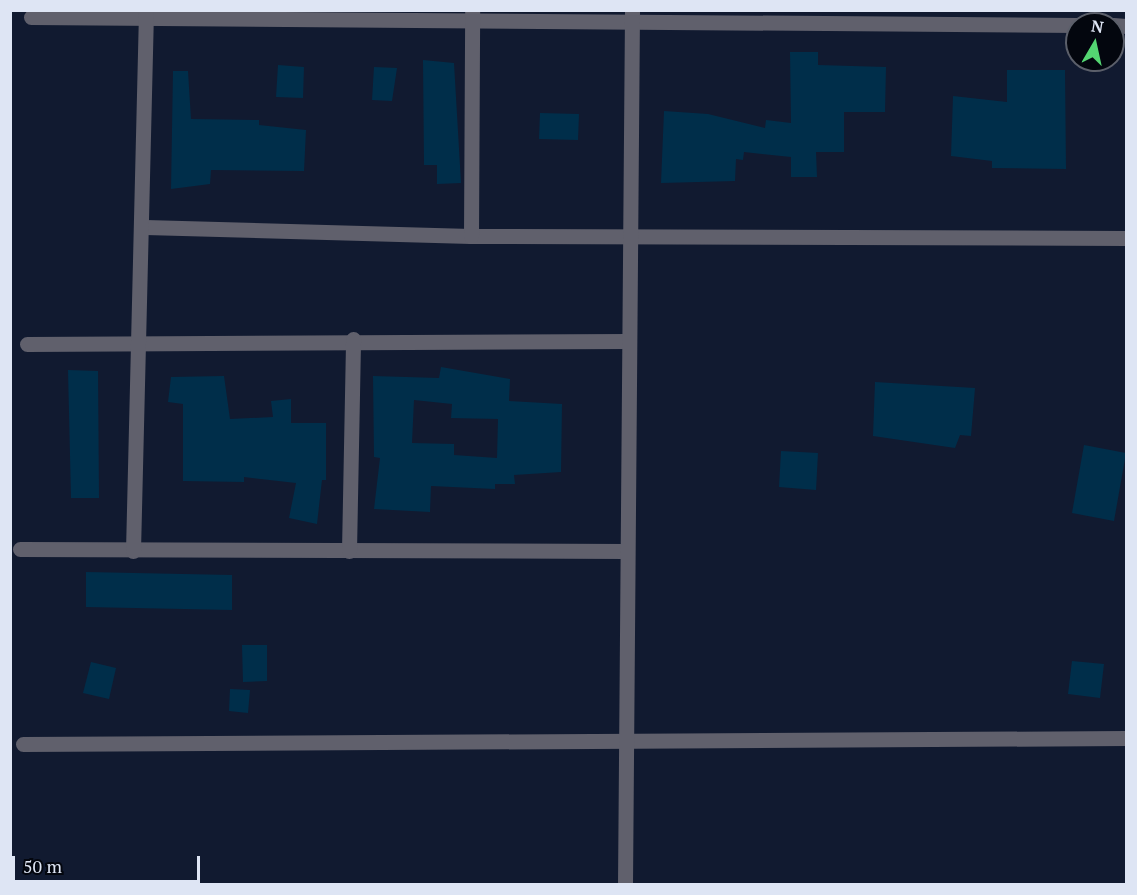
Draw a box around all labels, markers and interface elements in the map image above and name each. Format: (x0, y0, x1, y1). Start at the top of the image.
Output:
north arrow (1065, 12, 1125, 72)
text: N (1090, 14, 1105, 38)
scale bar (15, 844, 202, 882)
text: 50 m (23, 854, 62, 878)

